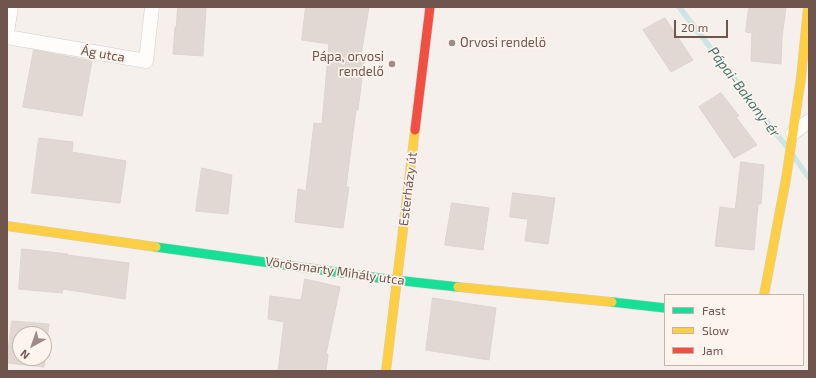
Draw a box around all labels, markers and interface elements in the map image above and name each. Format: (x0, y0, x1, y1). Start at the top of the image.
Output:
scale bar (676, 12, 730, 38)
text: 20 m (681, 20, 708, 34)
place label: Orvosi rendelö (460, 35, 546, 51)
marker: Orvosi rendelö (447, 38, 457, 48)
street label: Ág utca (80, 42, 126, 66)
water label: Pápai-Bakony-ér (705, 44, 783, 140)
place label: Pápa, orvosi rendelő (312, 49, 384, 80)
marker: Pápa, orvosi rendelő (387, 59, 397, 69)
street label: Esterházy út (396, 151, 420, 227)
street label: Vörösmarty Mihály utca (264, 253, 406, 289)
legend (664, 294, 804, 366)
text: Fast (702, 303, 725, 317)
text: Slow (702, 323, 729, 337)
north arrow (12, 326, 52, 366)
text: Jam (702, 343, 723, 357)
text: N (17, 347, 32, 362)

